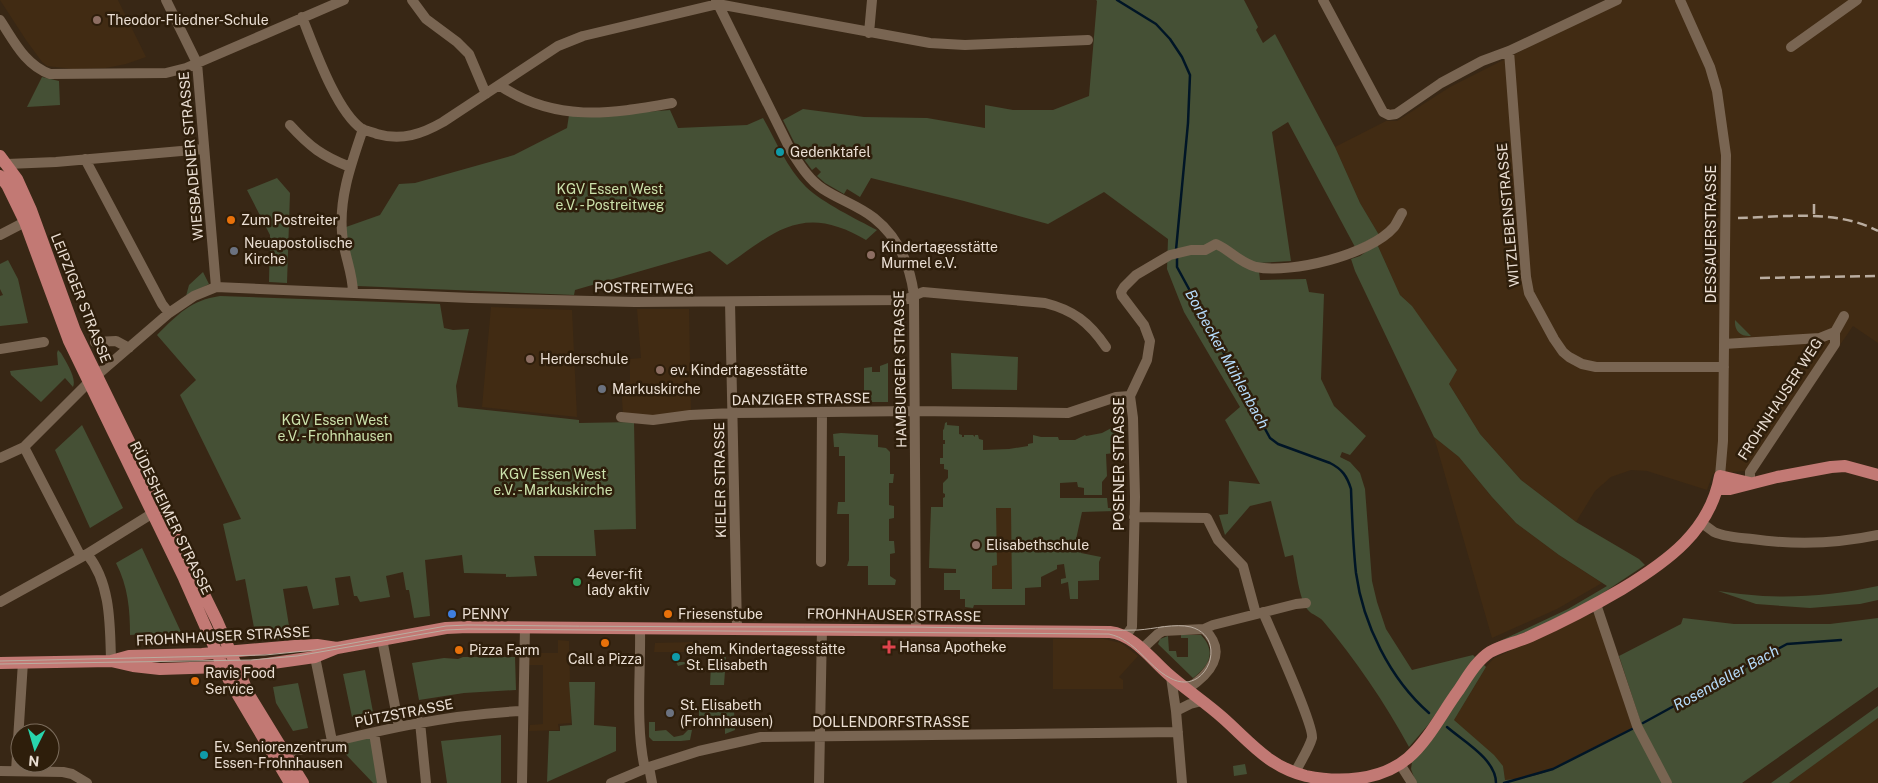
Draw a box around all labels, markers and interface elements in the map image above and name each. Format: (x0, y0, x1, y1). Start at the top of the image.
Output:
place label: Theodor-Fliedner-Schule (107, 12, 269, 28)
marker: Theodor-Fliedner-Schule (91, 14, 103, 26)
street label: WIESBADENER STRASSE (176, 71, 206, 241)
street label: WITZLEBENSTRASSE (1494, 142, 1522, 288)
place label: Gedenktafel (790, 144, 871, 160)
marker: Gedenktafel (774, 146, 786, 158)
street label: DESSAUERSTRASSE (1703, 165, 1719, 303)
park label: KGV Essen West e.V. - Postreitweg (555, 181, 665, 213)
place label: Zum Postreiter (241, 212, 338, 228)
marker: Zum Postreiter (225, 214, 237, 226)
street label: LEIPZIGER STRASSE (48, 231, 114, 365)
place label: Neuapostolische Kirche (244, 235, 353, 267)
place label: Kindertagesstätte Murmel e.V. (881, 239, 998, 271)
marker: Neuapostolische Kirche (228, 245, 240, 257)
marker: Kindertagesstätte Murmel e.V. (865, 249, 877, 261)
street label: POSTREITWEG (594, 279, 694, 297)
water label: Borbecker Mühlenbach (1182, 286, 1273, 431)
street label: HAMBURGER STRASSE (891, 290, 909, 448)
street label: FROHNHAUSER WEG (1735, 335, 1825, 463)
place label: Herderschule (540, 351, 628, 367)
marker: Herderschule (524, 353, 536, 365)
place label: ev. Kindertagesstätte (670, 362, 808, 378)
marker: ev. Kindertagesstätte (654, 364, 666, 376)
place label: Markuskirche (612, 381, 701, 397)
marker: Markuskirche (596, 383, 608, 395)
street label: DANZIGER STRASSE (731, 390, 871, 408)
street label: POSENER STRASSE (1111, 397, 1127, 531)
park label: KGV Essen West e.V. - Frohnhausen (277, 412, 393, 444)
street label: KIELER STRASSE (711, 422, 729, 538)
street label: RÜDESHEIMER STRASSE (127, 438, 217, 597)
park label: KGV Essen West e.V. - Markuskirche (493, 466, 613, 498)
place label: Elisabethschule (986, 537, 1089, 553)
marker: Elisabethschule (970, 539, 982, 551)
place label: 4ever-fit lady aktiv (587, 566, 649, 598)
marker: 4ever-fit lady aktiv (571, 576, 583, 588)
street label: FROHNHAUSER STRASSE (807, 605, 981, 625)
place label: PENNY (462, 606, 510, 622)
place label: Friesenstube (678, 606, 763, 622)
marker: PENNY (446, 608, 458, 620)
marker: Friesenstube (662, 608, 674, 620)
street label: FROHNHAUSER STRASSE (136, 623, 310, 649)
marker: Call a Pizza (599, 637, 611, 649)
place label: Hansa Apotheke (899, 639, 1007, 655)
place label: ehem. Kindertagesstätte St. Elisabeth (686, 641, 846, 673)
marker: Hansa Apotheke (883, 641, 895, 653)
place label: Pizza Farm (469, 642, 540, 658)
water label: Rosendeller Bach (1670, 642, 1781, 714)
marker: Pizza Farm (453, 644, 465, 656)
place label: Call a Pizza (568, 651, 642, 667)
marker: ehem. Kindertagesstätte St. Elisabeth (670, 651, 682, 663)
place label: Ravis Food Service (205, 665, 275, 697)
marker: Ravis Food Service (189, 675, 201, 687)
street label: PÜTZSTRASSE (353, 694, 455, 730)
place label: St. Elisabeth (Frohnhausen) (680, 697, 773, 729)
marker: St. Elisabeth (Frohnhausen) (664, 707, 676, 719)
street label: DOLLENDORFSTRASSE (812, 714, 970, 730)
north arrow (10, 723, 60, 773)
place label: Ev. Seniorenzentrum Essen-Frohnhausen (214, 739, 347, 771)
marker: Ev. Seniorenzentrum Essen-Frohnhausen (198, 749, 210, 761)
text: N (28, 753, 40, 769)

